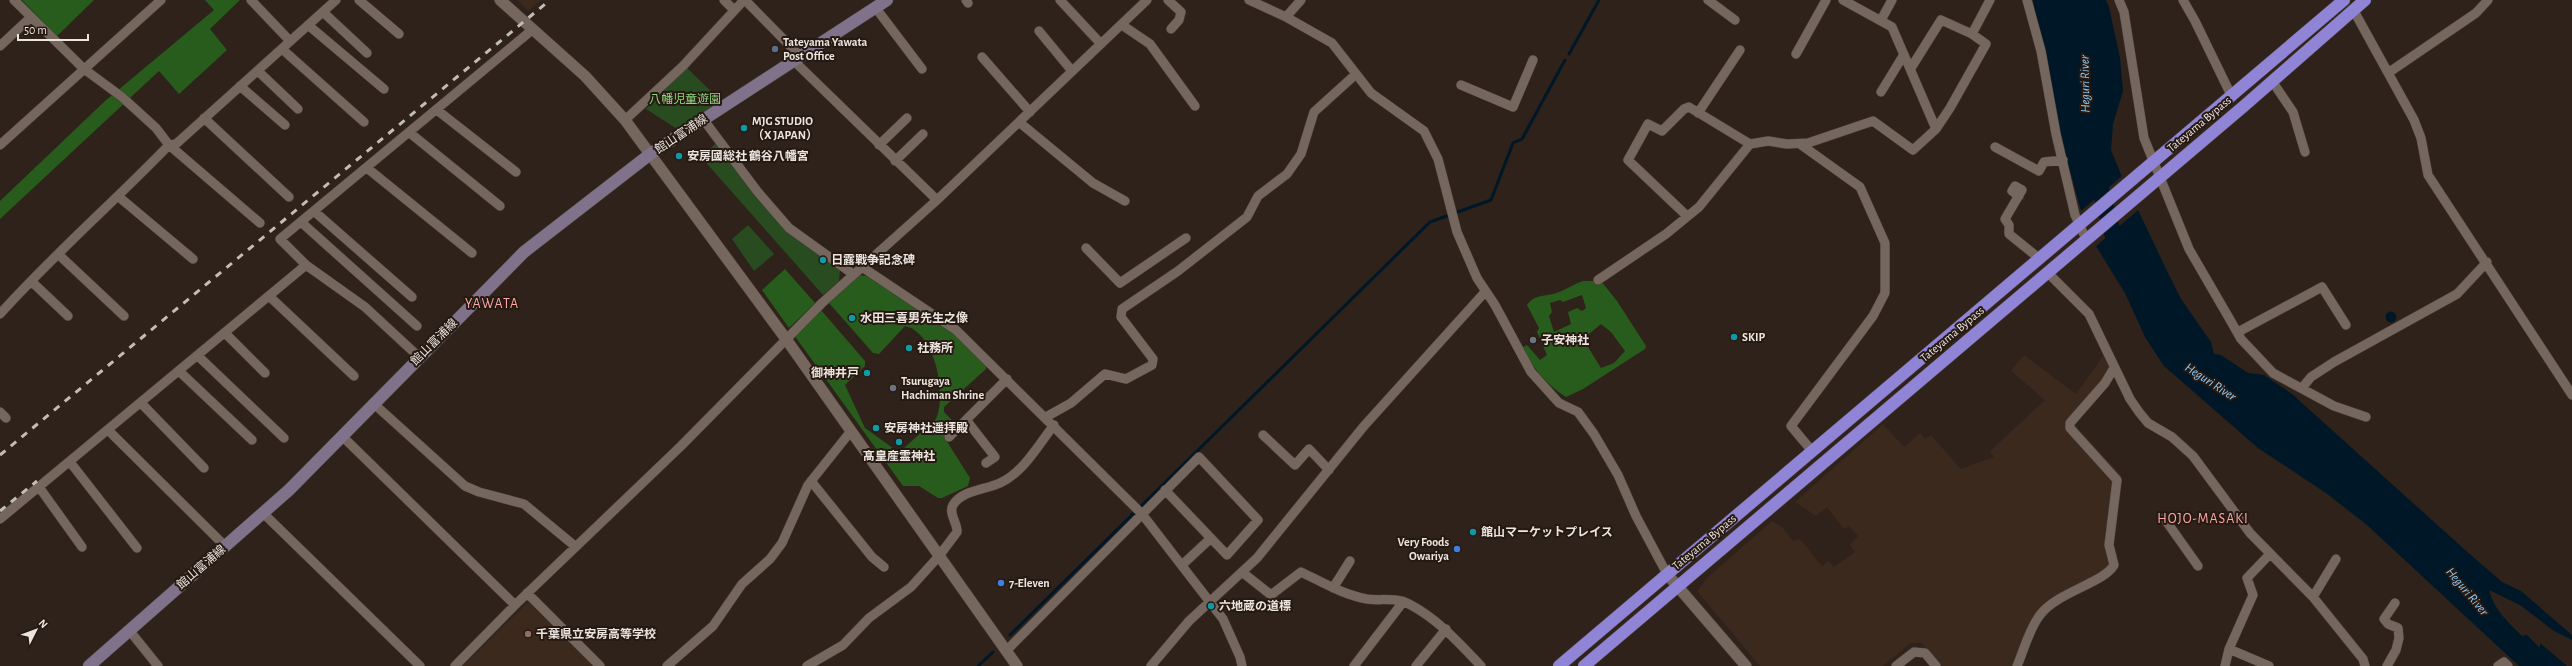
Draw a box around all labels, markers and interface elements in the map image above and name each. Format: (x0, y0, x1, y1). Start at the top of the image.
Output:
scale bar (18, 16, 88, 42)
text: 50 m (24, 24, 47, 36)
place label: Tateyama Yawata Post Office (783, 36, 867, 62)
marker: Tateyama Yawata Post Office (770, 44, 780, 54)
water label: Heguri River (2078, 54, 2093, 113)
park label: 八幡児童遊園 (649, 92, 721, 105)
street label: Tateyama Bypass (2165, 94, 2234, 155)
street label: 館山富浦線 (652, 111, 709, 156)
place label: MJG STUDIO （X JAPAN） (752, 115, 818, 141)
marker: MJG STUDIO （X JAPAN） (739, 123, 749, 133)
place label: 安房國総社 鶴谷八幡宮 (687, 149, 809, 162)
marker: 安房國総社 鶴谷八幡宮 (674, 151, 684, 161)
place label: 日露戰争記念碑 (831, 253, 915, 266)
marker: 日露戰争記念碑 (818, 255, 828, 265)
district label: YAWATA (465, 297, 519, 311)
street label: Tateyama Bypass (1918, 304, 1987, 365)
place label: 水田三喜男先生之像 (860, 311, 968, 324)
marker: 水田三喜男先生之像 (847, 313, 857, 323)
street label: 館山富浦線 (408, 316, 459, 367)
place label: SKIP (1742, 331, 1766, 343)
marker: SKIP (1729, 332, 1739, 342)
place label: 子安神社 (1541, 333, 1589, 346)
marker: 子安神社 (1528, 335, 1538, 345)
place label: 社務所 (917, 341, 953, 354)
marker: 社務所 (904, 343, 914, 353)
water label: Heguri River (2182, 361, 2239, 404)
place label: 御神井戸 (811, 366, 859, 379)
marker: 御神井戸 (862, 368, 872, 378)
place label: Tsurugaya Hachiman Shrine (901, 375, 984, 401)
marker: Tsurugaya Hachiman Shrine (888, 383, 898, 393)
place label: 安房神社遥拝殿 (884, 421, 968, 434)
marker: 安房神社遥拝殿 (871, 423, 881, 433)
marker: 髙皇産霊神社 (894, 437, 904, 447)
place label: 髙皇産霊神社 (863, 449, 935, 462)
street label: Tateyama Bypass (1670, 512, 1739, 573)
district label: HOJO-MASAKI (2157, 512, 2249, 526)
place label: 館山マーケットプレイス (1481, 526, 1613, 538)
marker: 館山マーケットプレイス (1468, 527, 1478, 537)
place label: Very Foods Owariya (1397, 536, 1449, 563)
street label: 館山富浦線 (174, 542, 228, 591)
marker: Very Foods Owariya (1452, 544, 1462, 554)
water label: Heguri River (2443, 566, 2491, 619)
place label: 7-Eleven (1009, 577, 1050, 589)
marker: 7-Eleven (996, 578, 1006, 588)
place label: 六地蔵の道標 (1219, 599, 1291, 612)
marker: 六地蔵の道標 (1206, 601, 1216, 611)
north arrow (16, 610, 56, 650)
text: N (36, 617, 50, 630)
place label: 千葉県立安房高等学校 (536, 627, 656, 640)
marker: 千葉県立安房高等学校 (523, 629, 533, 639)

